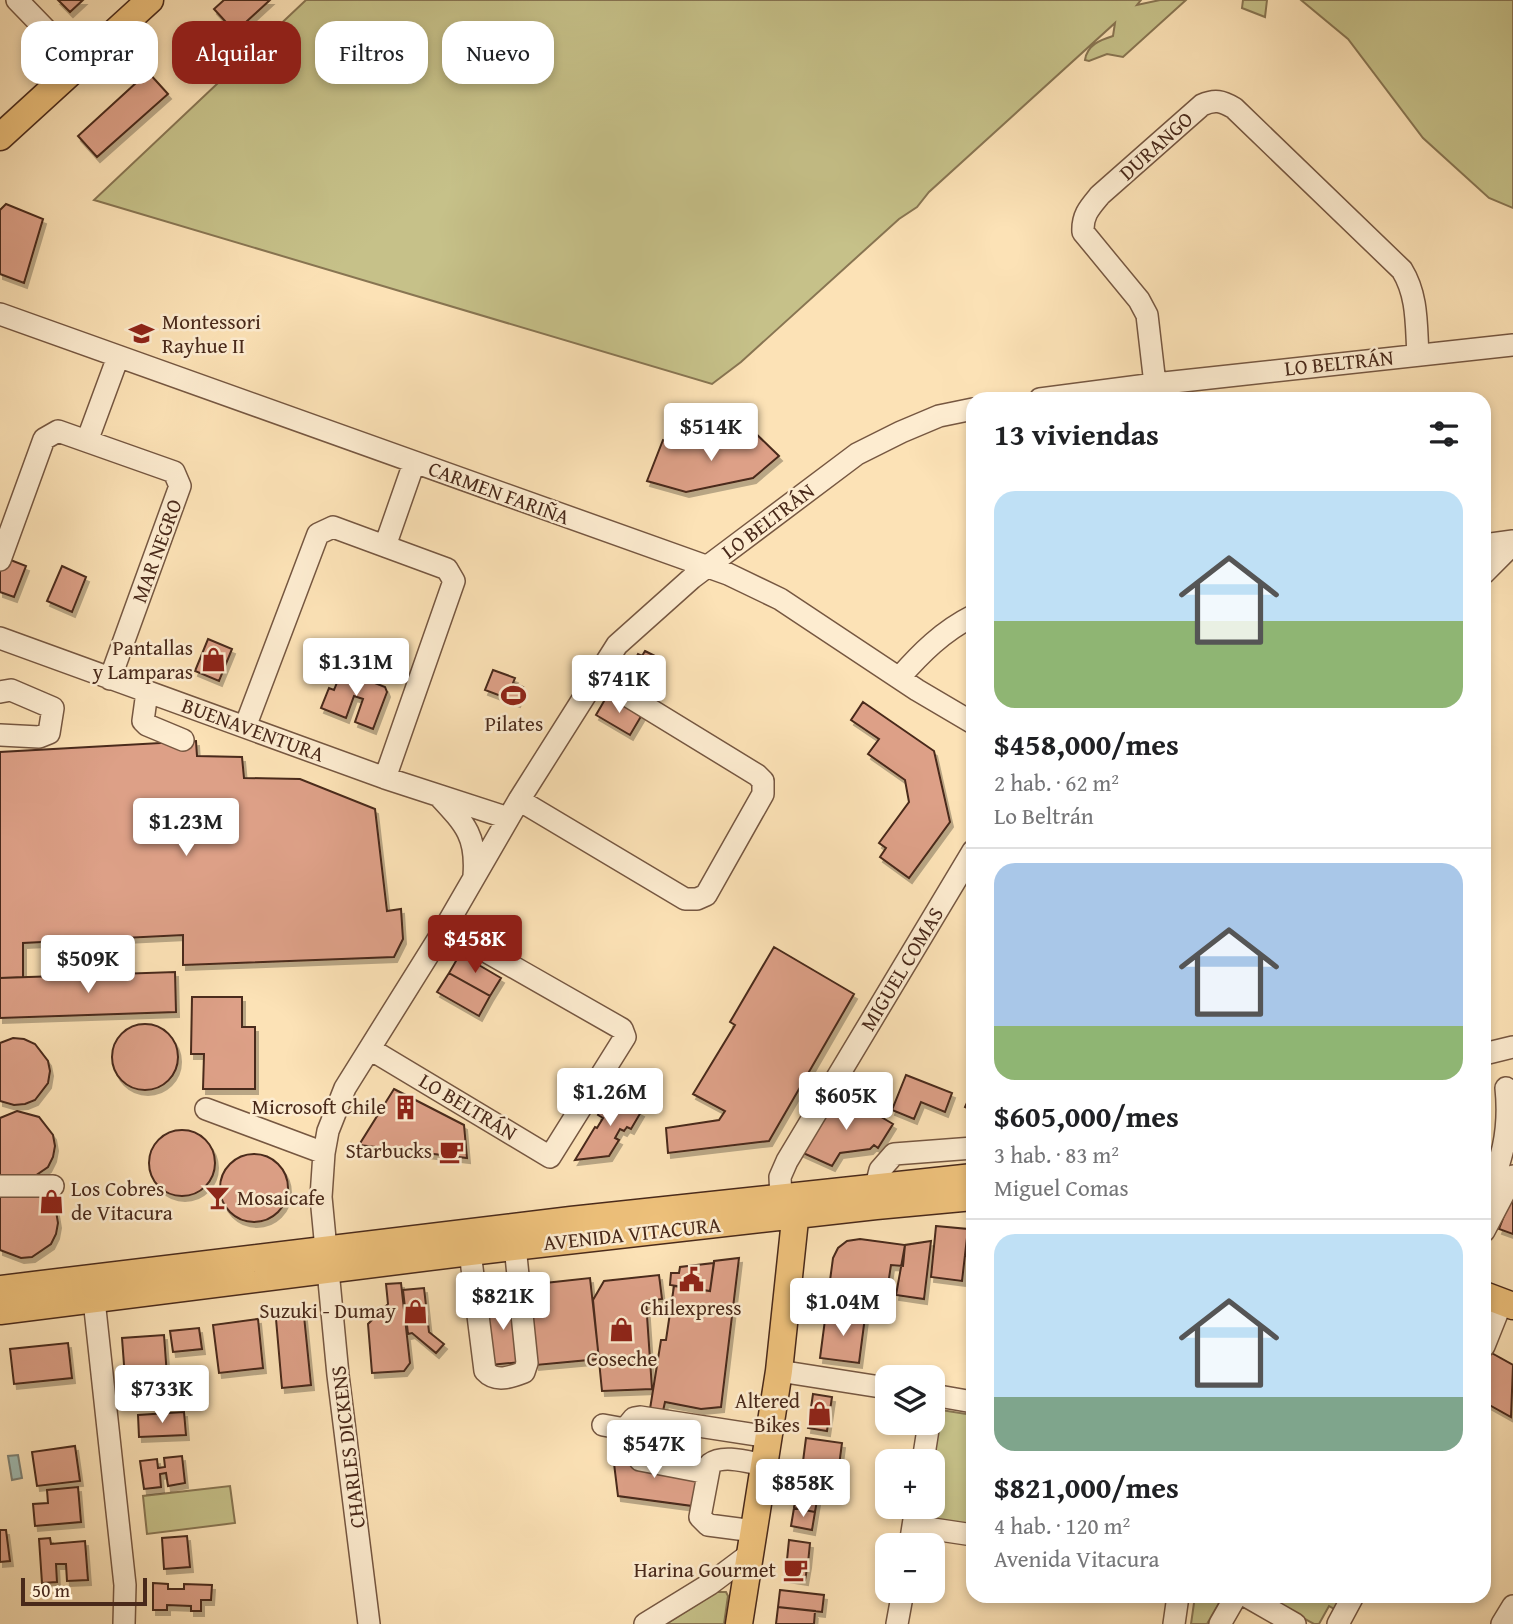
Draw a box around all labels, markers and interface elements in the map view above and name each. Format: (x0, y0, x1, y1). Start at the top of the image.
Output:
chip: Comprar (21, 21, 158, 84)
chip: Alquilar (172, 21, 301, 84)
chip: Filtros (315, 21, 428, 84)
chip: Nuevo (442, 21, 554, 84)
street label: DURANGO (1112, 104, 1200, 187)
place label: Montessori Rayhue II (162, 306, 261, 361)
school or university icon: Montessori Rayhue II (128, 320, 156, 348)
street label: LO BELTRÁN (1283, 341, 1395, 384)
pin: $514K (662, 404, 760, 463)
text: $514K (680, 409, 742, 442)
text: 13 viviendas (994, 412, 1159, 456)
icon: filters (1425, 415, 1463, 453)
street label: CARMEN FARIÑA (424, 453, 574, 533)
street label: LO BELTRÁN (715, 475, 821, 566)
street label: MAR NEGRO (123, 495, 190, 607)
icon: home (1166, 537, 1292, 663)
place label: Pantallas y Lamparas (92, 632, 193, 687)
pin: $1.31M (299, 638, 413, 698)
text: $1.31M (319, 644, 393, 677)
shop icon: Pantallas y Lamparas (199, 646, 227, 674)
pin: $741K (570, 656, 668, 715)
text: $741K (588, 661, 650, 694)
sports icon: Pilates (500, 681, 528, 709)
street label: BUENAVENTURA (178, 689, 329, 770)
place label: Pilates (485, 708, 543, 739)
text: $458,000/mes (994, 722, 1179, 766)
text: 2 hab. · 62 m² (994, 766, 1119, 799)
pin: $1.23M (129, 798, 243, 858)
text: Lo Beltrán (994, 799, 1094, 832)
text: $1.23M (149, 804, 223, 837)
street label: MIGUEL COMAS (852, 901, 951, 1037)
icon: home (1166, 909, 1292, 1035)
pin: $458K (426, 916, 524, 975)
text: $458K (444, 921, 506, 954)
pin: $509K (39, 936, 137, 995)
text: $509K (57, 941, 119, 974)
street label: LO BELTRÁN (413, 1065, 523, 1148)
pin: $1.26M (553, 1068, 667, 1128)
pin: $605K (797, 1072, 895, 1132)
text: $1.26M (573, 1074, 647, 1107)
text: $605K (815, 1078, 877, 1111)
place label: Microsoft Chile (252, 1091, 386, 1122)
building icon: Microsoft Chile (392, 1093, 420, 1121)
text: $605,000/mes (994, 1094, 1179, 1138)
place label: Starbucks (346, 1135, 432, 1166)
cafe icon: Starbucks (438, 1137, 466, 1165)
text: 3 hab. · 83 m² (994, 1138, 1119, 1171)
text: Miguel Comas (994, 1171, 1129, 1204)
place label: Los Cobres de Vitacura (71, 1173, 173, 1228)
place label: Mosaicafe (237, 1182, 325, 1213)
bar icon: Mosaicafe (203, 1184, 231, 1212)
shop icon: Los Cobres de Vitacura (37, 1187, 65, 1215)
street label: AVENIDA VITACURA (542, 1209, 723, 1258)
public building icon: Chilexpress (677, 1265, 705, 1293)
pin: $821K (454, 1272, 552, 1332)
text: $821K (472, 1278, 534, 1311)
pin: $1.04M (786, 1278, 900, 1338)
icon: home (1166, 1280, 1292, 1406)
text: $1.04M (806, 1284, 880, 1317)
place label: Chilexpress (640, 1292, 742, 1323)
place label: Suzuki - Dumay (259, 1295, 397, 1326)
shop icon: Suzuki - Dumay (402, 1297, 430, 1325)
shop icon: Coseche (608, 1316, 636, 1344)
place label: Coseche (587, 1343, 658, 1374)
street label: CHARLES DICKENS (322, 1364, 373, 1530)
map controls (875, 1365, 945, 1603)
button: layers (875, 1365, 945, 1435)
pin: $733K (113, 1366, 211, 1425)
text: $733K (131, 1371, 193, 1404)
place label: Altered Bikes (735, 1385, 801, 1440)
shop icon: Altered Bikes (806, 1399, 834, 1427)
pin: $547K (605, 1420, 703, 1480)
text: $547K (623, 1426, 685, 1459)
button: + (875, 1449, 945, 1519)
pin: $858K (754, 1460, 852, 1519)
text: $858K (772, 1465, 834, 1498)
text: $821,000/mes (994, 1465, 1179, 1509)
text: 4 hab. · 120 m² (994, 1509, 1130, 1542)
button: − (875, 1533, 945, 1603)
text: Avenida Vitacura (994, 1542, 1159, 1575)
place label: Harina Gourmet (634, 1554, 777, 1585)
cafe icon: Harina Gourmet (782, 1556, 810, 1584)
scale bar (21, 1575, 147, 1607)
text: 50 m (32, 1576, 70, 1604)

